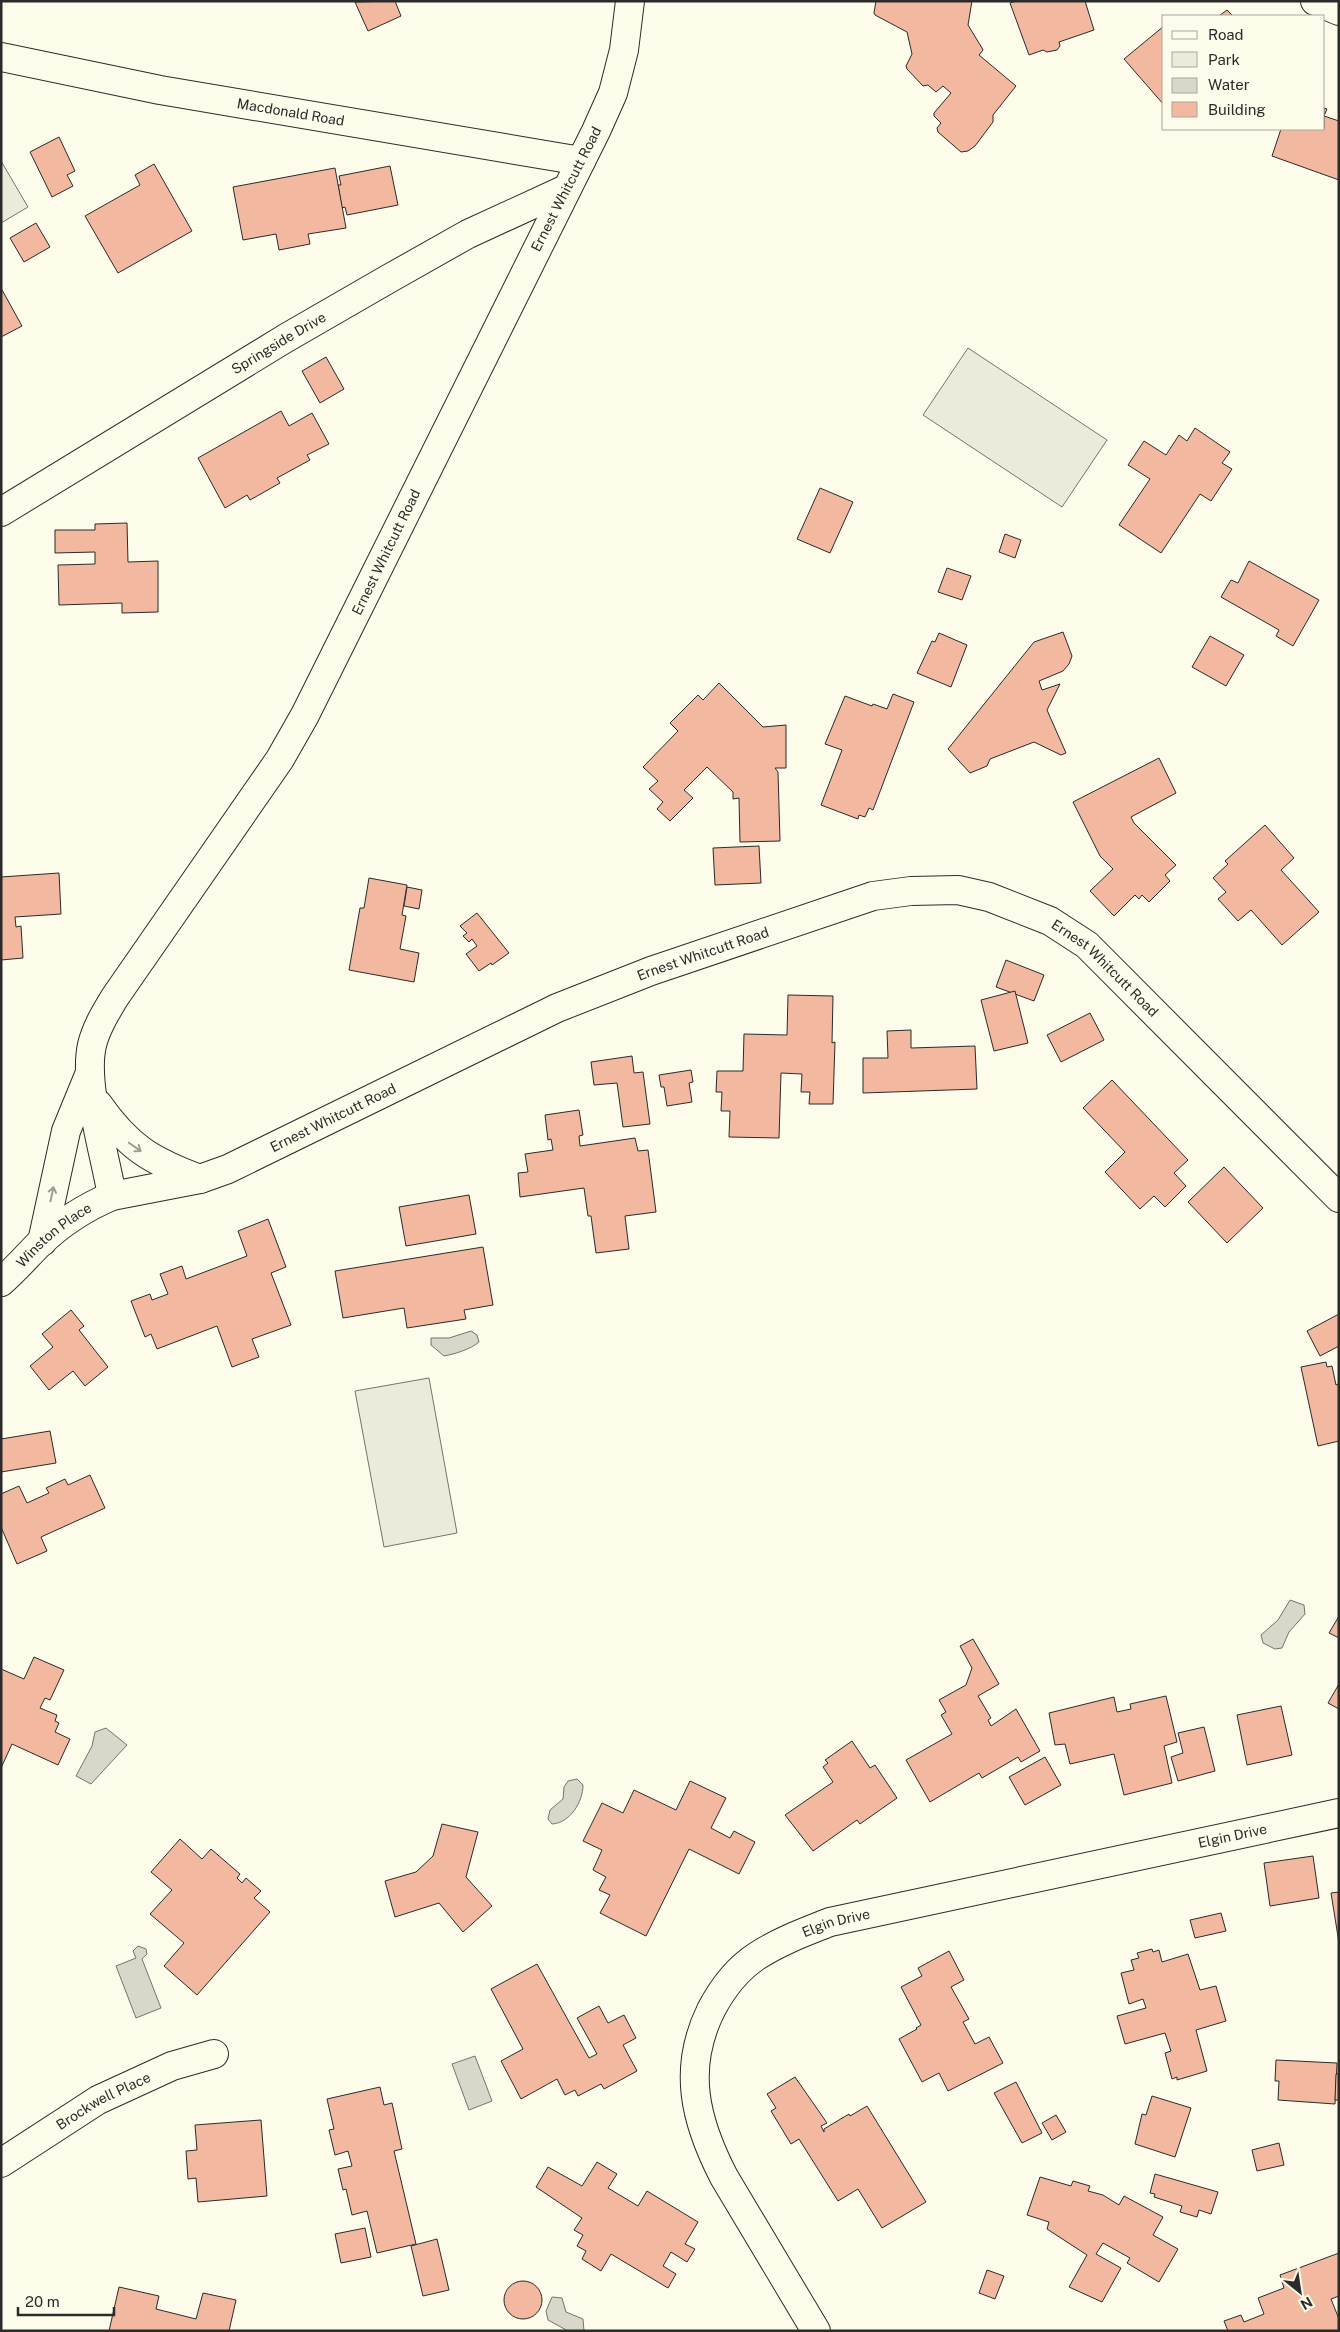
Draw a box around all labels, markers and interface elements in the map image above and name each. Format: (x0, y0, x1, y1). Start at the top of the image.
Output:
legend (1162, 15, 1325, 130)
text: Road (1208, 26, 1244, 43)
text: Park (1208, 51, 1240, 68)
text: Water (1208, 76, 1250, 93)
street label: Macdonald Road (236, 95, 346, 129)
text: Building (1208, 101, 1266, 118)
street label: Ernest Whitcutt Road (528, 124, 604, 254)
street label: Springside Drive (229, 309, 329, 377)
street label: Ernest Whitcutt Road (349, 486, 423, 618)
street label: Ernest Whitcutt Road (1049, 916, 1162, 1020)
street label: Ernest Whitcutt Road (635, 924, 771, 984)
street label: Ernest Whitcutt Road (267, 1080, 399, 1155)
one-way arrow (128, 1142, 142, 1152)
one-way arrow (48, 1187, 57, 1203)
street label: Winston Place (13, 1199, 94, 1271)
street label: Elgin Drive (1196, 1821, 1268, 1851)
street label: Elgin Drive (800, 1906, 871, 1940)
street label: Brockwell Place (53, 2069, 153, 2133)
north arrow (1275, 2267, 1325, 2317)
scale bar (18, 2284, 114, 2316)
text: 20 m (25, 2293, 60, 2310)
text: N (1298, 2294, 1315, 2313)

